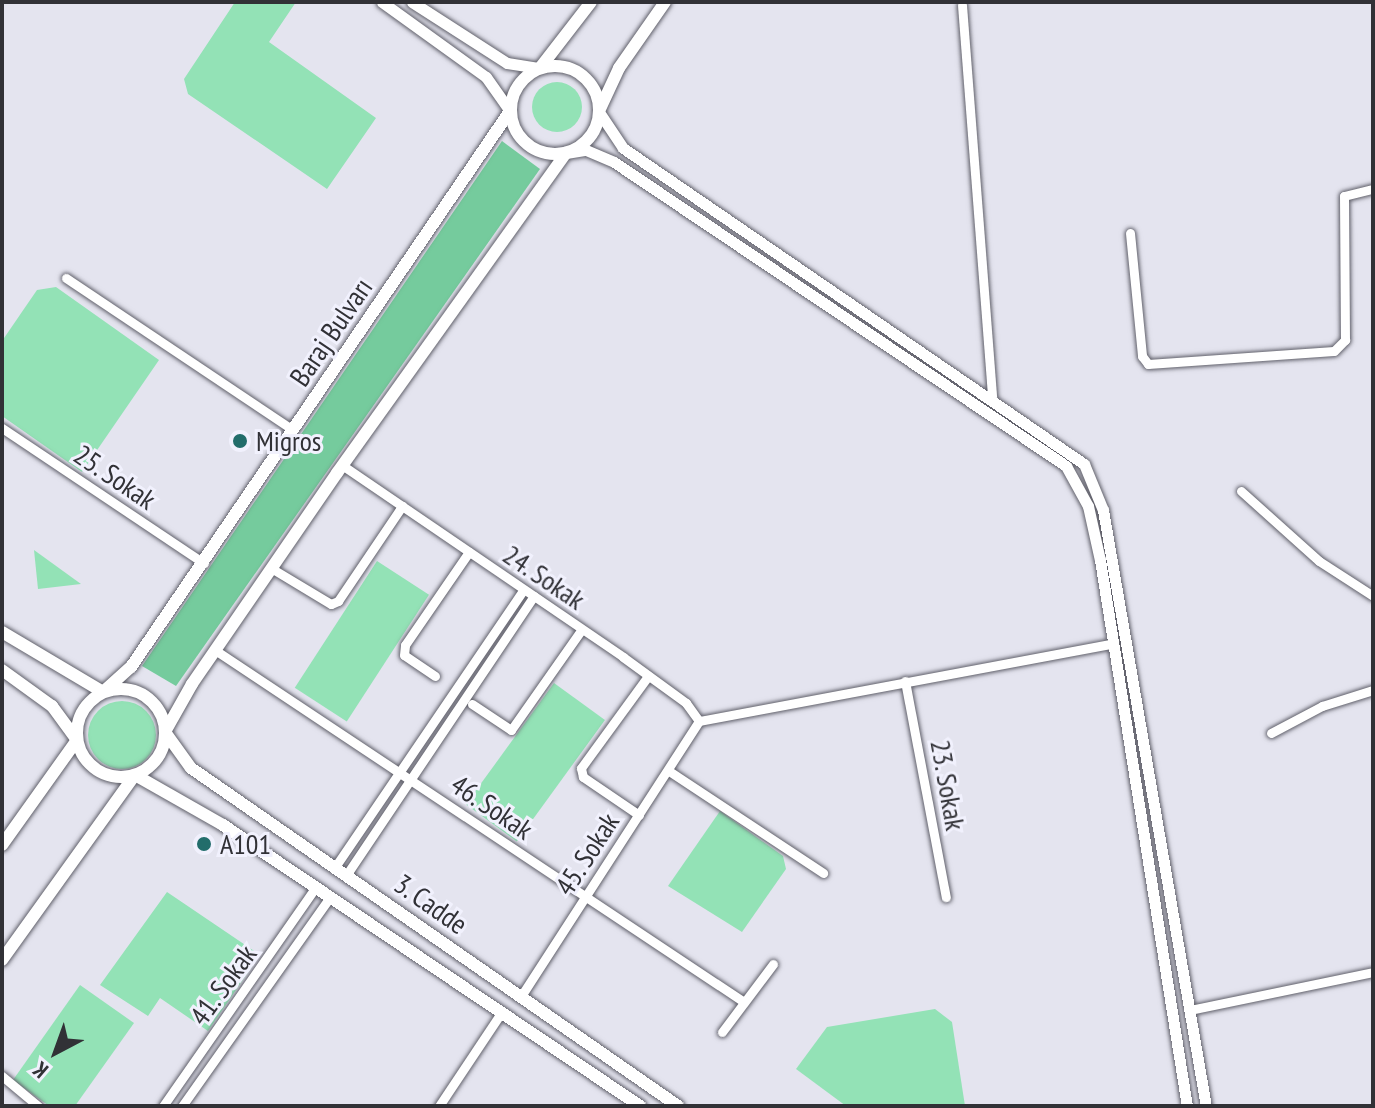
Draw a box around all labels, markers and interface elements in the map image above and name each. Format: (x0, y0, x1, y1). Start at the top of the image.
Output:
street label: Baraj Bulvarı (283, 272, 379, 392)
place label: Migros (256, 424, 321, 458)
marker: Migros (231, 432, 249, 450)
street label: 25. Sokak (67, 437, 163, 517)
street label: 24. Sokak (496, 537, 592, 617)
street label: 23. Sokak (923, 736, 973, 834)
street label: 46. Sokak (444, 767, 540, 847)
street label: 45. Sokak (548, 806, 626, 902)
place label: A101 (220, 827, 271, 861)
marker: A101 (195, 835, 213, 853)
street label: 3. Cadde (387, 866, 475, 942)
street label: 41. Sokak (182, 937, 264, 1033)
north arrow (16, 1012, 96, 1092)
text: K (27, 1056, 54, 1084)

